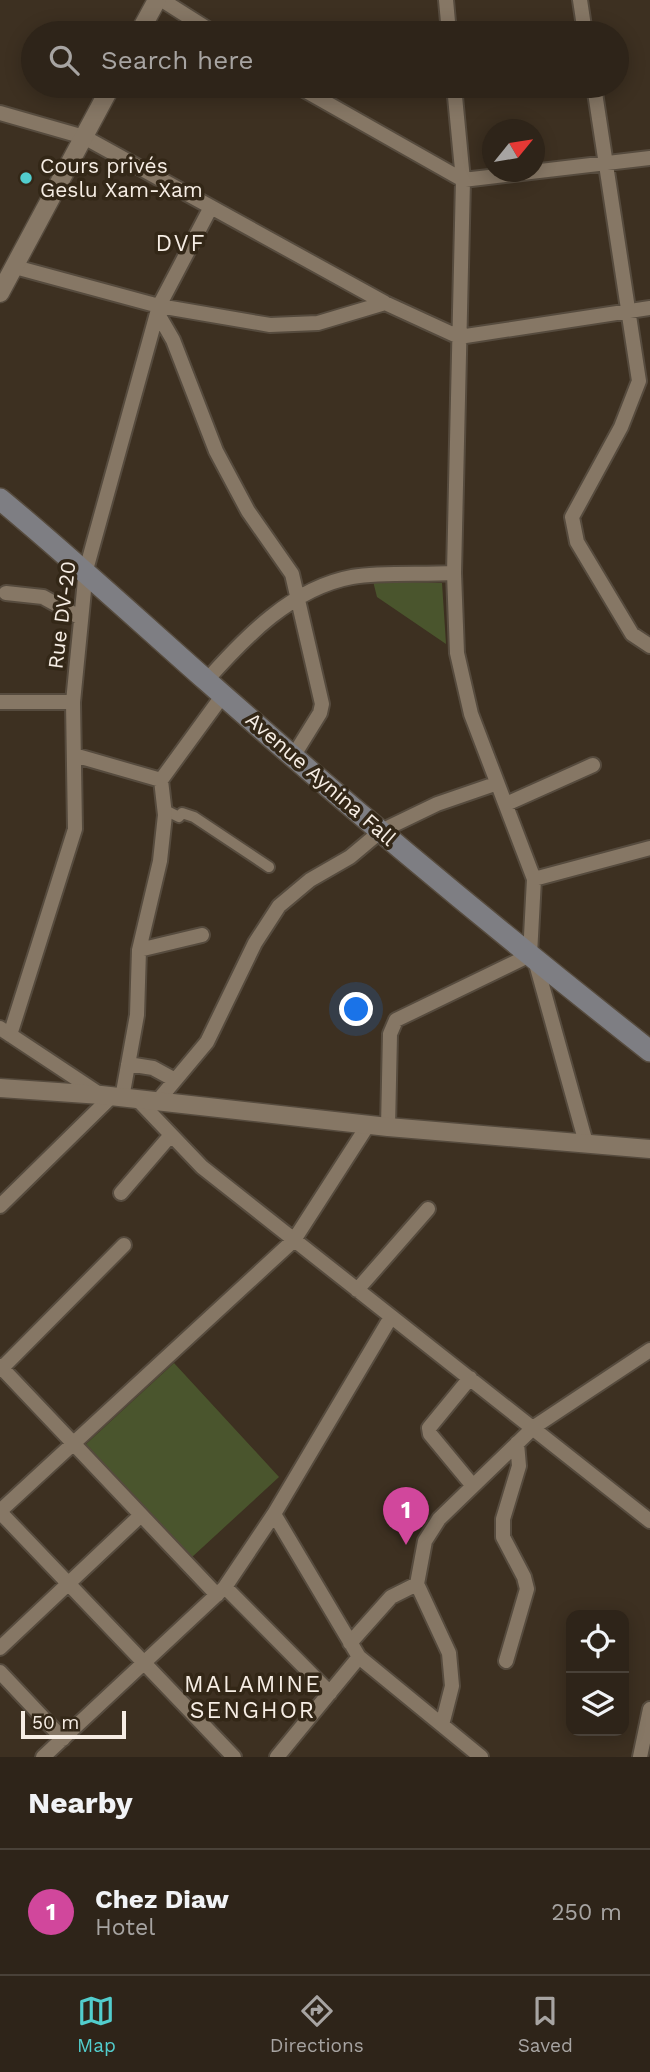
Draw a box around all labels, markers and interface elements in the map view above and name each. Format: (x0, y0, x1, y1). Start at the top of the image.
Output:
search box (21, 21, 629, 98)
icon: search (45, 41, 83, 79)
text: Search here (101, 45, 253, 75)
north arrow (482, 119, 545, 182)
place label: Cours privés Geslu Xam-Xam (40, 153, 203, 202)
marker: Cours privés Geslu Xam-Xam (18, 170, 34, 186)
district label: DVF (155, 230, 207, 257)
street label: Rue DV-20 (42, 560, 81, 670)
street label: Avenue Aynina Fall (241, 707, 402, 851)
your location (339, 992, 373, 1026)
pin: 1 (383, 1487, 429, 1545)
map controls (566, 1610, 629, 1736)
button: locate (566, 1610, 629, 1673)
district label: MALAMINE SENGHOR (184, 1671, 322, 1724)
button: layers (566, 1673, 629, 1736)
scale bar (21, 1708, 126, 1740)
text: 50 m (32, 1711, 79, 1734)
text: Nearby (28, 1785, 133, 1820)
text: Chez Diaw (95, 1884, 229, 1914)
text: 1 (46, 1899, 56, 1926)
text: 250 m (551, 1899, 622, 1926)
text: Hotel (95, 1914, 155, 1941)
tab: Map (77, 1992, 116, 2057)
tab: Directions (270, 1992, 364, 2057)
tab: Saved (518, 1992, 573, 2057)

